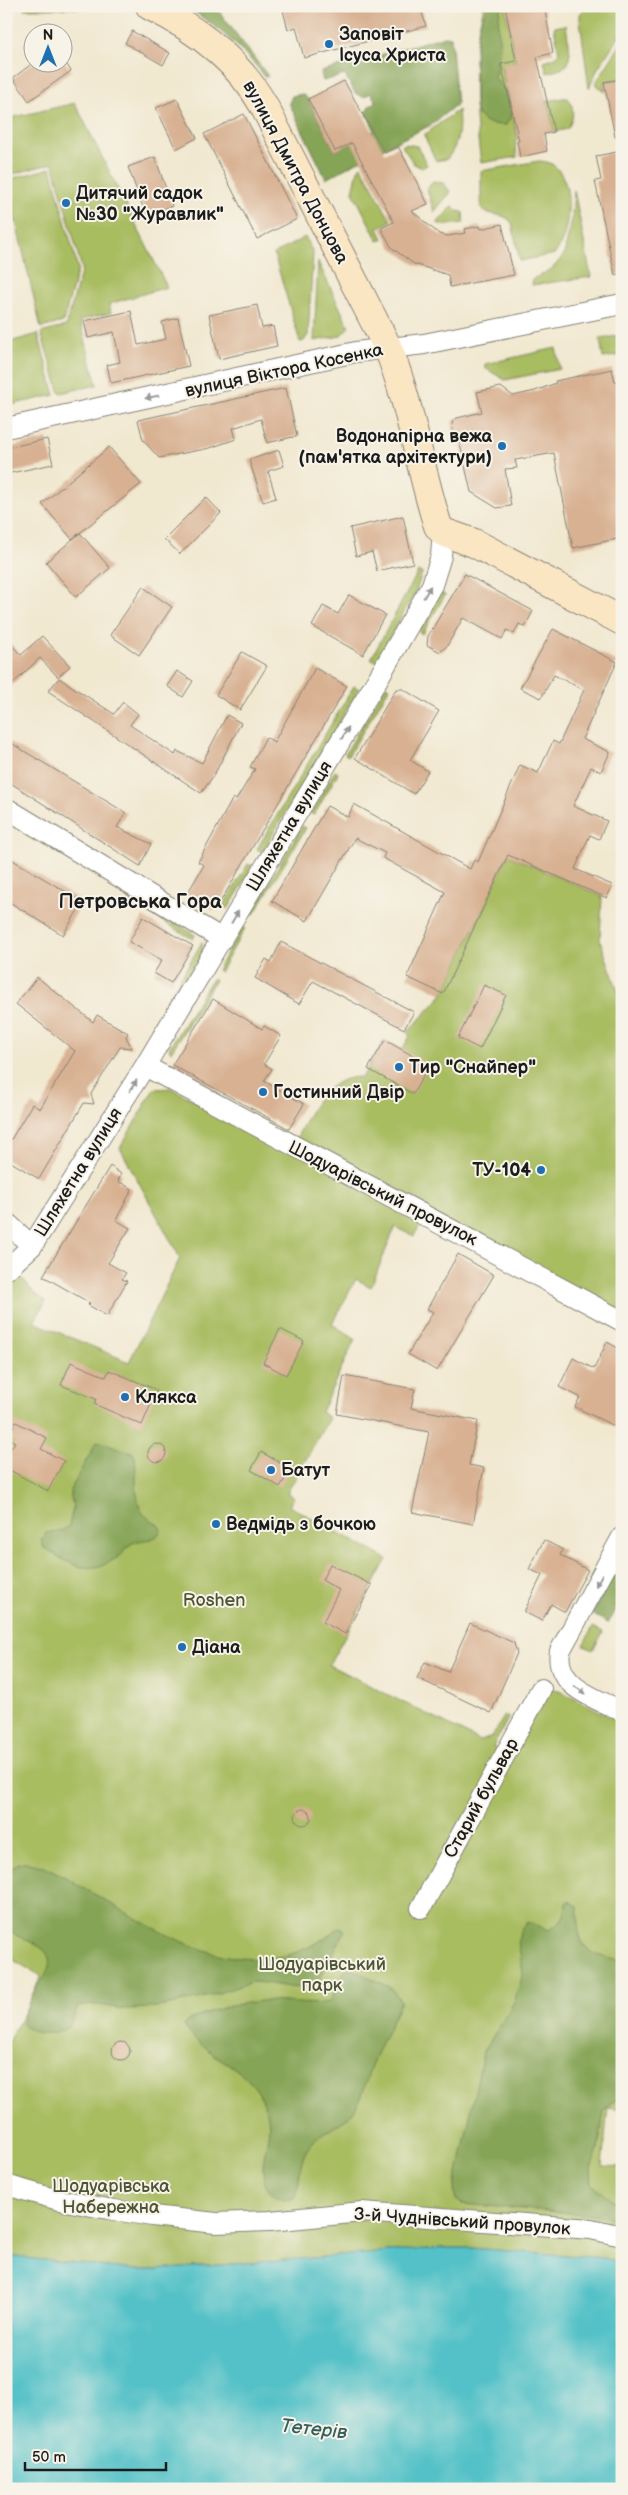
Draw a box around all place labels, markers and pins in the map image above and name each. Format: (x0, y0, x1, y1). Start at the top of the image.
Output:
place label: Заповіт Ісуса Христа (339, 24, 446, 66)
marker: Заповіт Ісуса Христа (323, 38, 335, 50)
place label: Дитячий садок №30 "Журавлик" (76, 183, 224, 225)
marker: Дитячий садок №30 "Журавлик" (60, 197, 72, 209)
place label: Водонапірна вежа (пам'ятка архітектури) (298, 426, 493, 468)
marker: Водонапірна вежа (пам'ятка архітектури) (496, 440, 508, 452)
place label: Тир "Снайпер" (409, 1057, 536, 1078)
marker: Тир "Снайпер" (393, 1061, 405, 1073)
place label: Гостинний Двір (273, 1082, 405, 1103)
marker: Гостинний Двір (257, 1086, 269, 1098)
place label: ТУ-104 (472, 1160, 531, 1181)
marker: ТУ-104 (535, 1164, 547, 1176)
place label: Клякса (135, 1387, 197, 1408)
marker: Клякса (119, 1391, 131, 1403)
place label: Батут (281, 1460, 330, 1481)
marker: Батут (265, 1464, 277, 1476)
place label: Ведмідь з бочкою (226, 1514, 376, 1535)
marker: Ведмідь з бочкою (210, 1518, 222, 1530)
place label: Діана (192, 1637, 241, 1658)
marker: Діана (176, 1641, 188, 1653)

